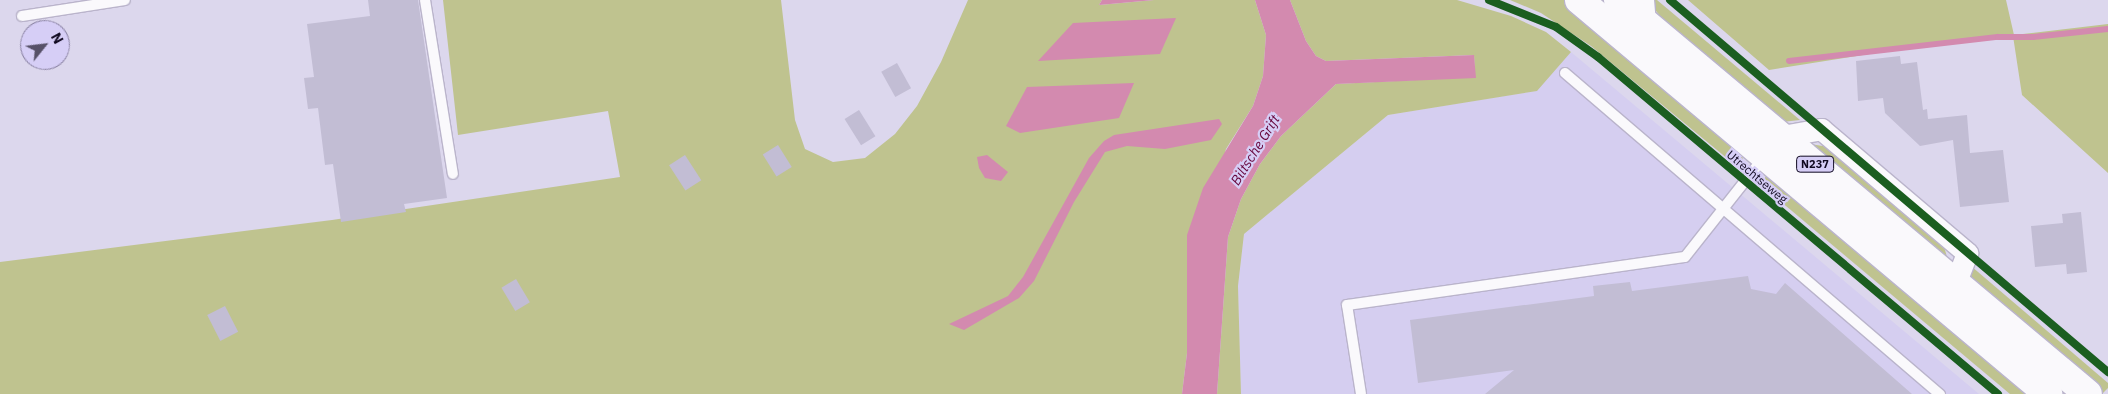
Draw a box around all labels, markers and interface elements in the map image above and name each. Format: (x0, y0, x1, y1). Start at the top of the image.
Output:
north arrow (20, 20, 70, 70)
text: N (47, 29, 68, 47)
water label: Biltsche Grift (1227, 112, 1283, 188)
street label: Utrechtseweg (1724, 147, 1790, 207)
road number: N237 (1795, 156, 1835, 172)

